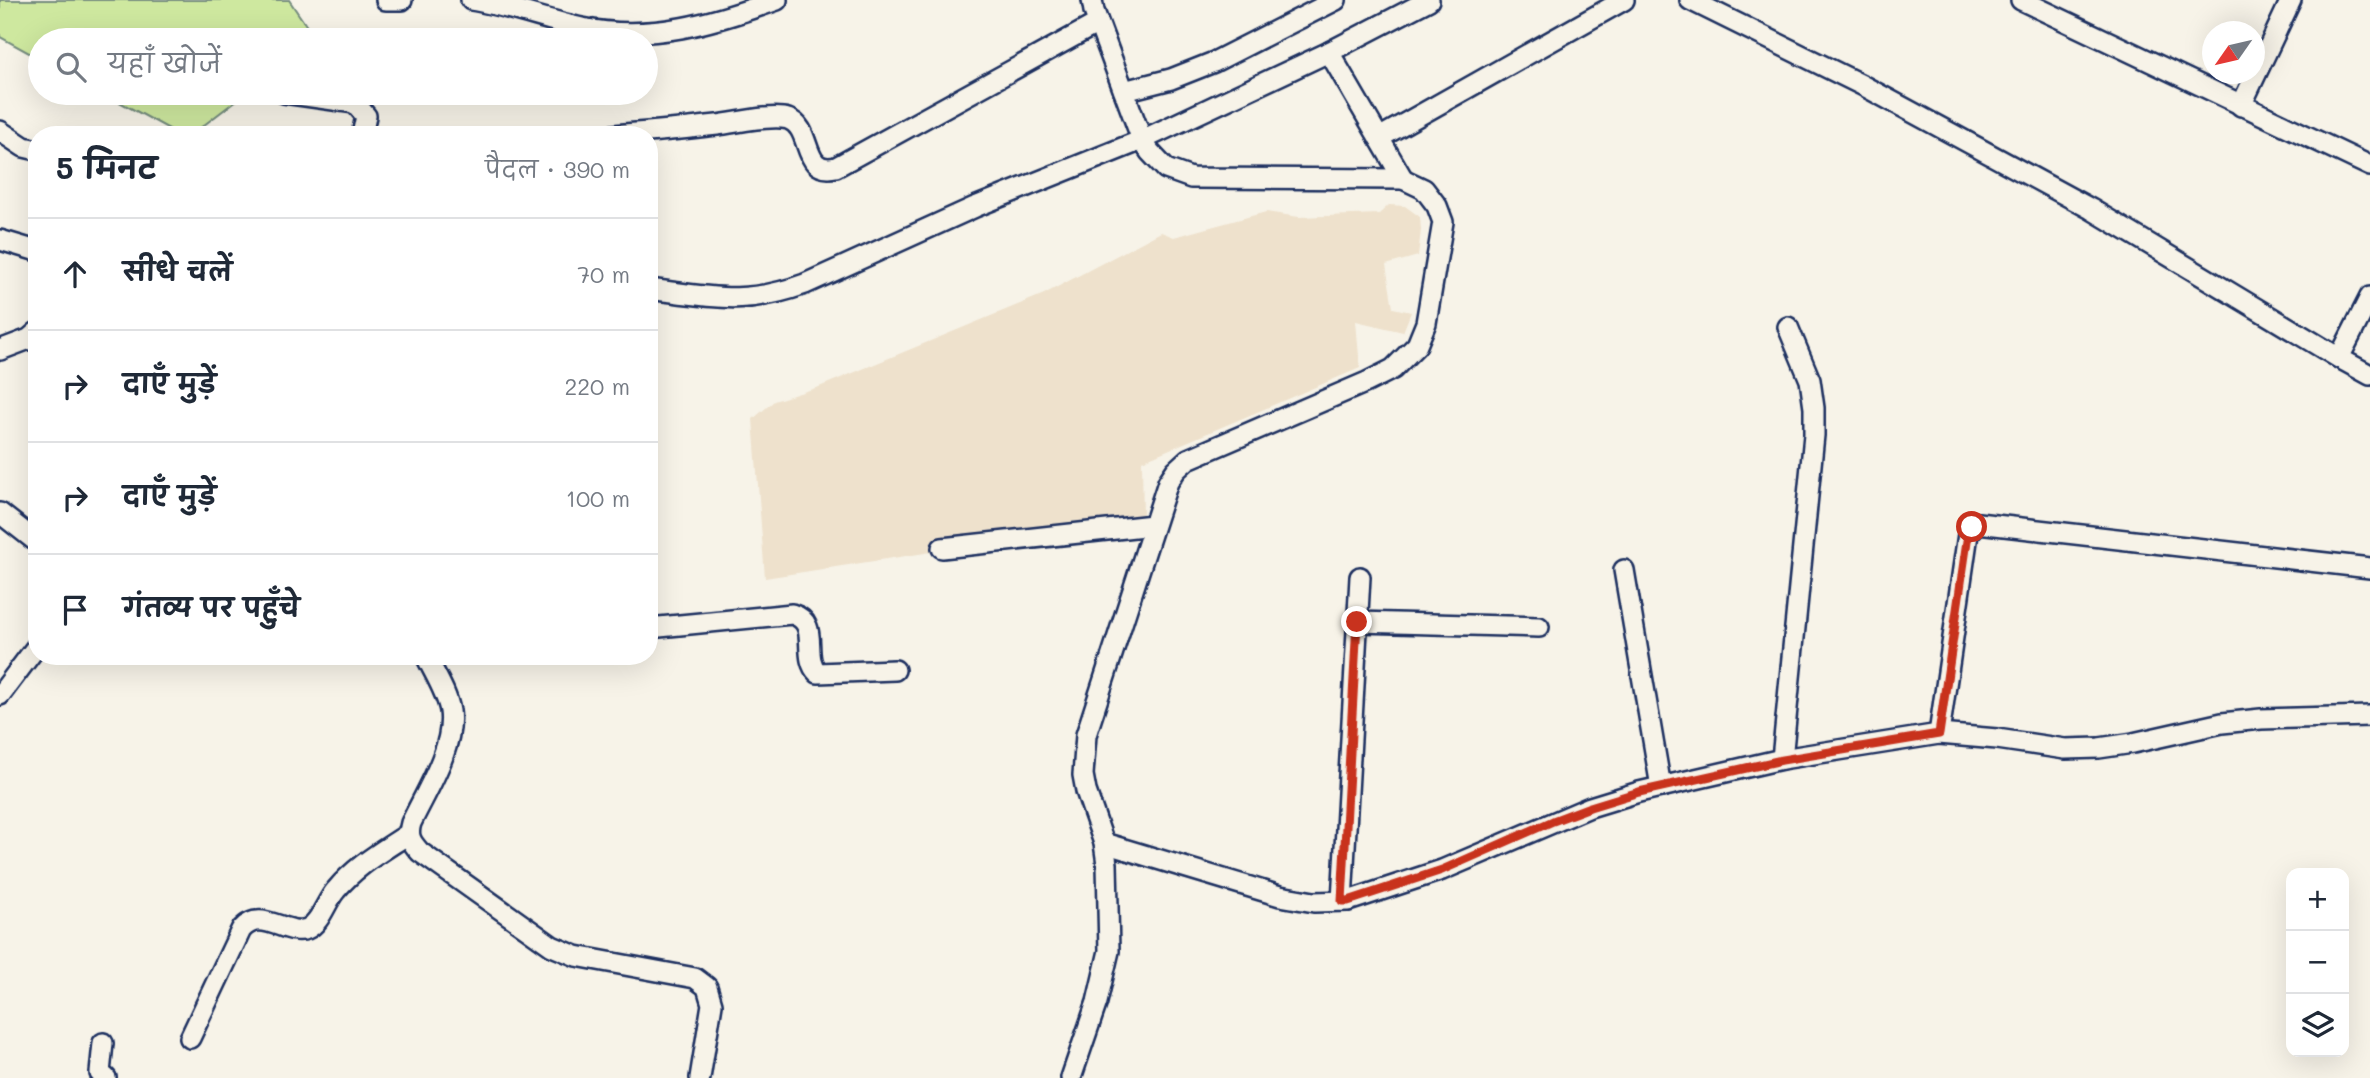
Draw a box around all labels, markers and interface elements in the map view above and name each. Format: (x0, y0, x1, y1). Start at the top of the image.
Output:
north arrow (2202, 21, 2265, 84)
search box (28, 28, 658, 105)
text: यहाँ खोजें (108, 46, 221, 80)
icon: search (52, 48, 90, 86)
text: 5 मिनट (56, 147, 157, 187)
text: पैदल · 390 m (485, 154, 630, 184)
text: सीधे चलें (123, 254, 232, 288)
icon: ahead (56, 255, 94, 293)
text: 70 m (577, 259, 630, 289)
text: दाएँ मुड़ें (123, 366, 216, 400)
icon: right (56, 367, 94, 405)
text: 220 m (564, 371, 630, 401)
text: दाएँ मुड़ें (123, 478, 216, 512)
icon: right (56, 479, 94, 517)
text: 100 m (566, 483, 630, 513)
route start (1956, 511, 1987, 542)
text: गंतव्य पर पहुँचे (123, 590, 300, 624)
icon: arrive (56, 591, 94, 629)
route end (1341, 606, 1372, 637)
map controls (2286, 868, 2349, 1057)
button: + (2286, 868, 2349, 931)
button: − (2286, 931, 2349, 994)
button: layers (2286, 994, 2349, 1057)

